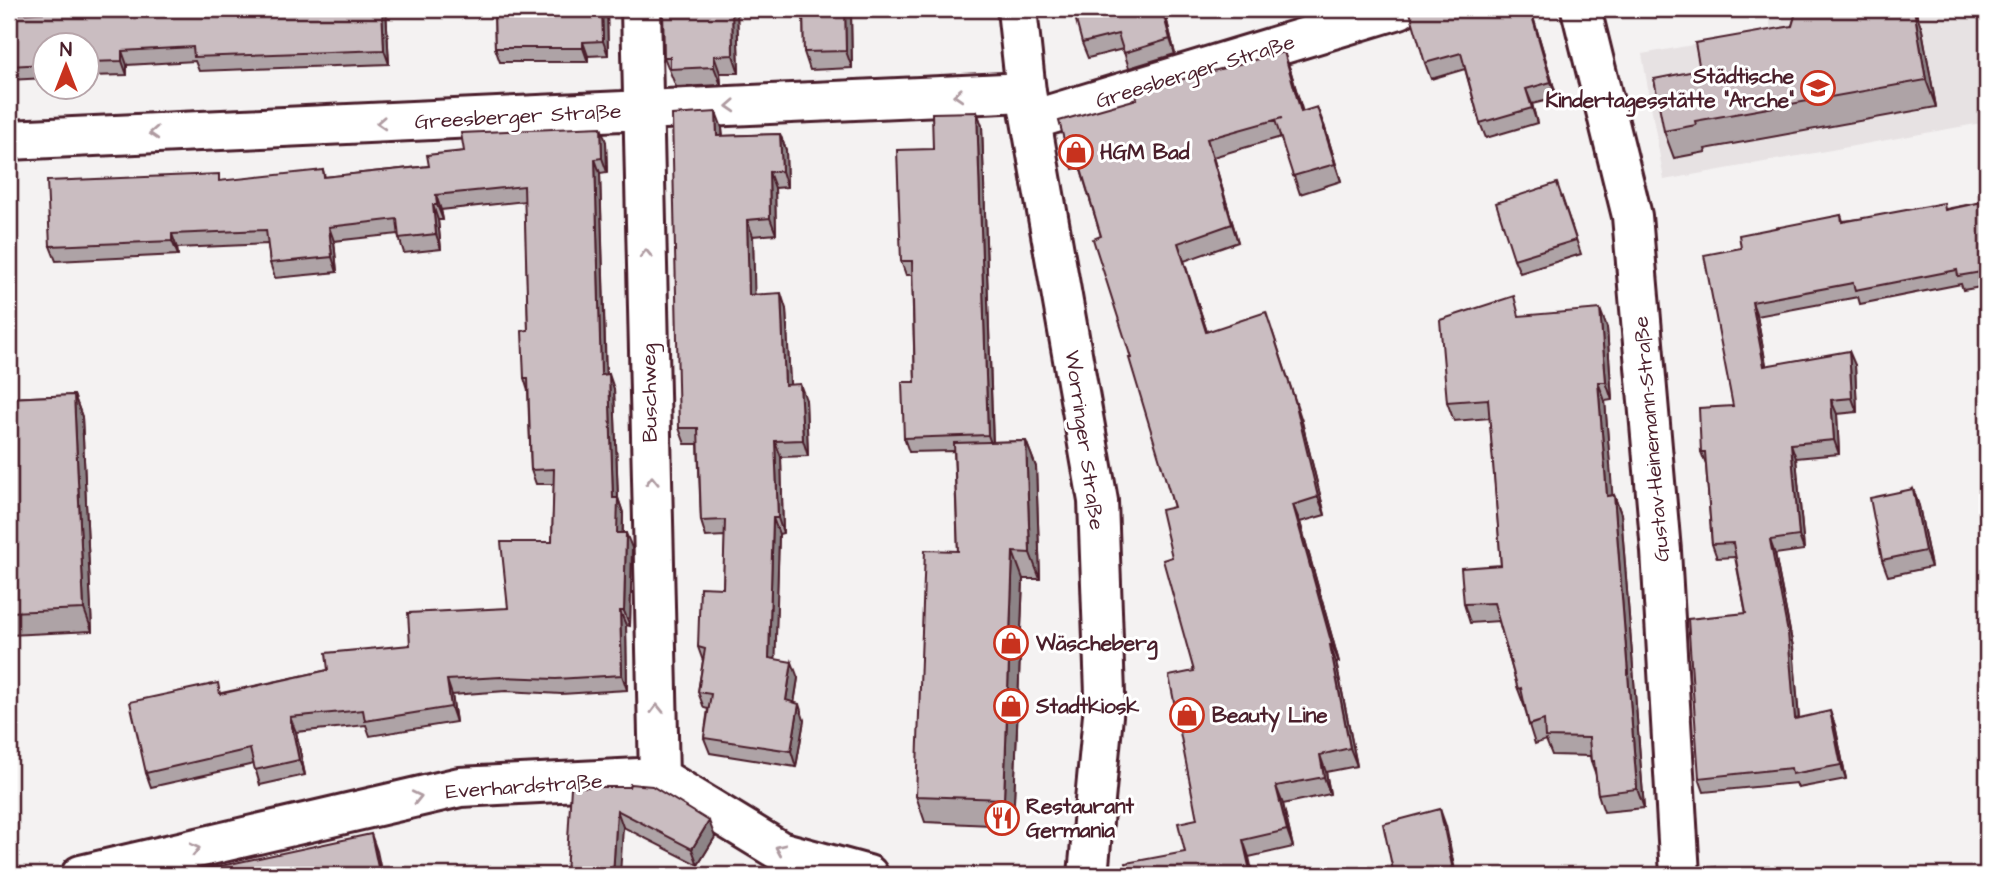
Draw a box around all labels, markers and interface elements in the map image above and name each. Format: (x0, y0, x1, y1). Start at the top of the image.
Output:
street label: Greesberger Straße (1092, 27, 1299, 117)
north arrow (32, 32, 102, 102)
text: N (60, 37, 72, 64)
place label: Städtische Kindertagesstätte "Arche" (1546, 62, 1795, 117)
school or university icon: Städtische Kindertagesstätte "Arche" (1799, 69, 1837, 107)
one-way arrow (952, 88, 963, 103)
street label: Greesberger Straße (414, 97, 622, 138)
one-way arrow (725, 99, 736, 114)
one-way arrow (376, 115, 387, 130)
one-way arrow (148, 126, 159, 141)
shop icon: HGM Bad (1057, 133, 1095, 171)
place label: HGM Bad (1100, 138, 1190, 167)
one-way arrow (638, 248, 654, 259)
street label: Gustav-Heinemann-Straße (1626, 315, 1677, 563)
street label: Buschweg (634, 343, 667, 443)
street label: Worringer Straße (1056, 348, 1111, 532)
one-way arrow (644, 476, 659, 487)
shop icon: Wäscheberg (992, 624, 1030, 662)
place label: Wäscheberg (1035, 629, 1158, 660)
shop icon: Stadtkiosk (992, 687, 1030, 725)
place label: Stadtkiosk (1035, 692, 1139, 721)
shop icon: Beauty Line (1168, 696, 1206, 734)
place label: Beauty Line (1212, 701, 1328, 733)
one-way arrow (650, 703, 665, 714)
street label: Everhardstraße (445, 767, 604, 806)
one-way arrow (411, 791, 423, 805)
place label: Restaurant Germania (1026, 792, 1134, 845)
restaurant icon: Restaurant Germania (983, 799, 1021, 837)
one-way arrow (189, 843, 201, 858)
one-way arrow (775, 843, 787, 857)

